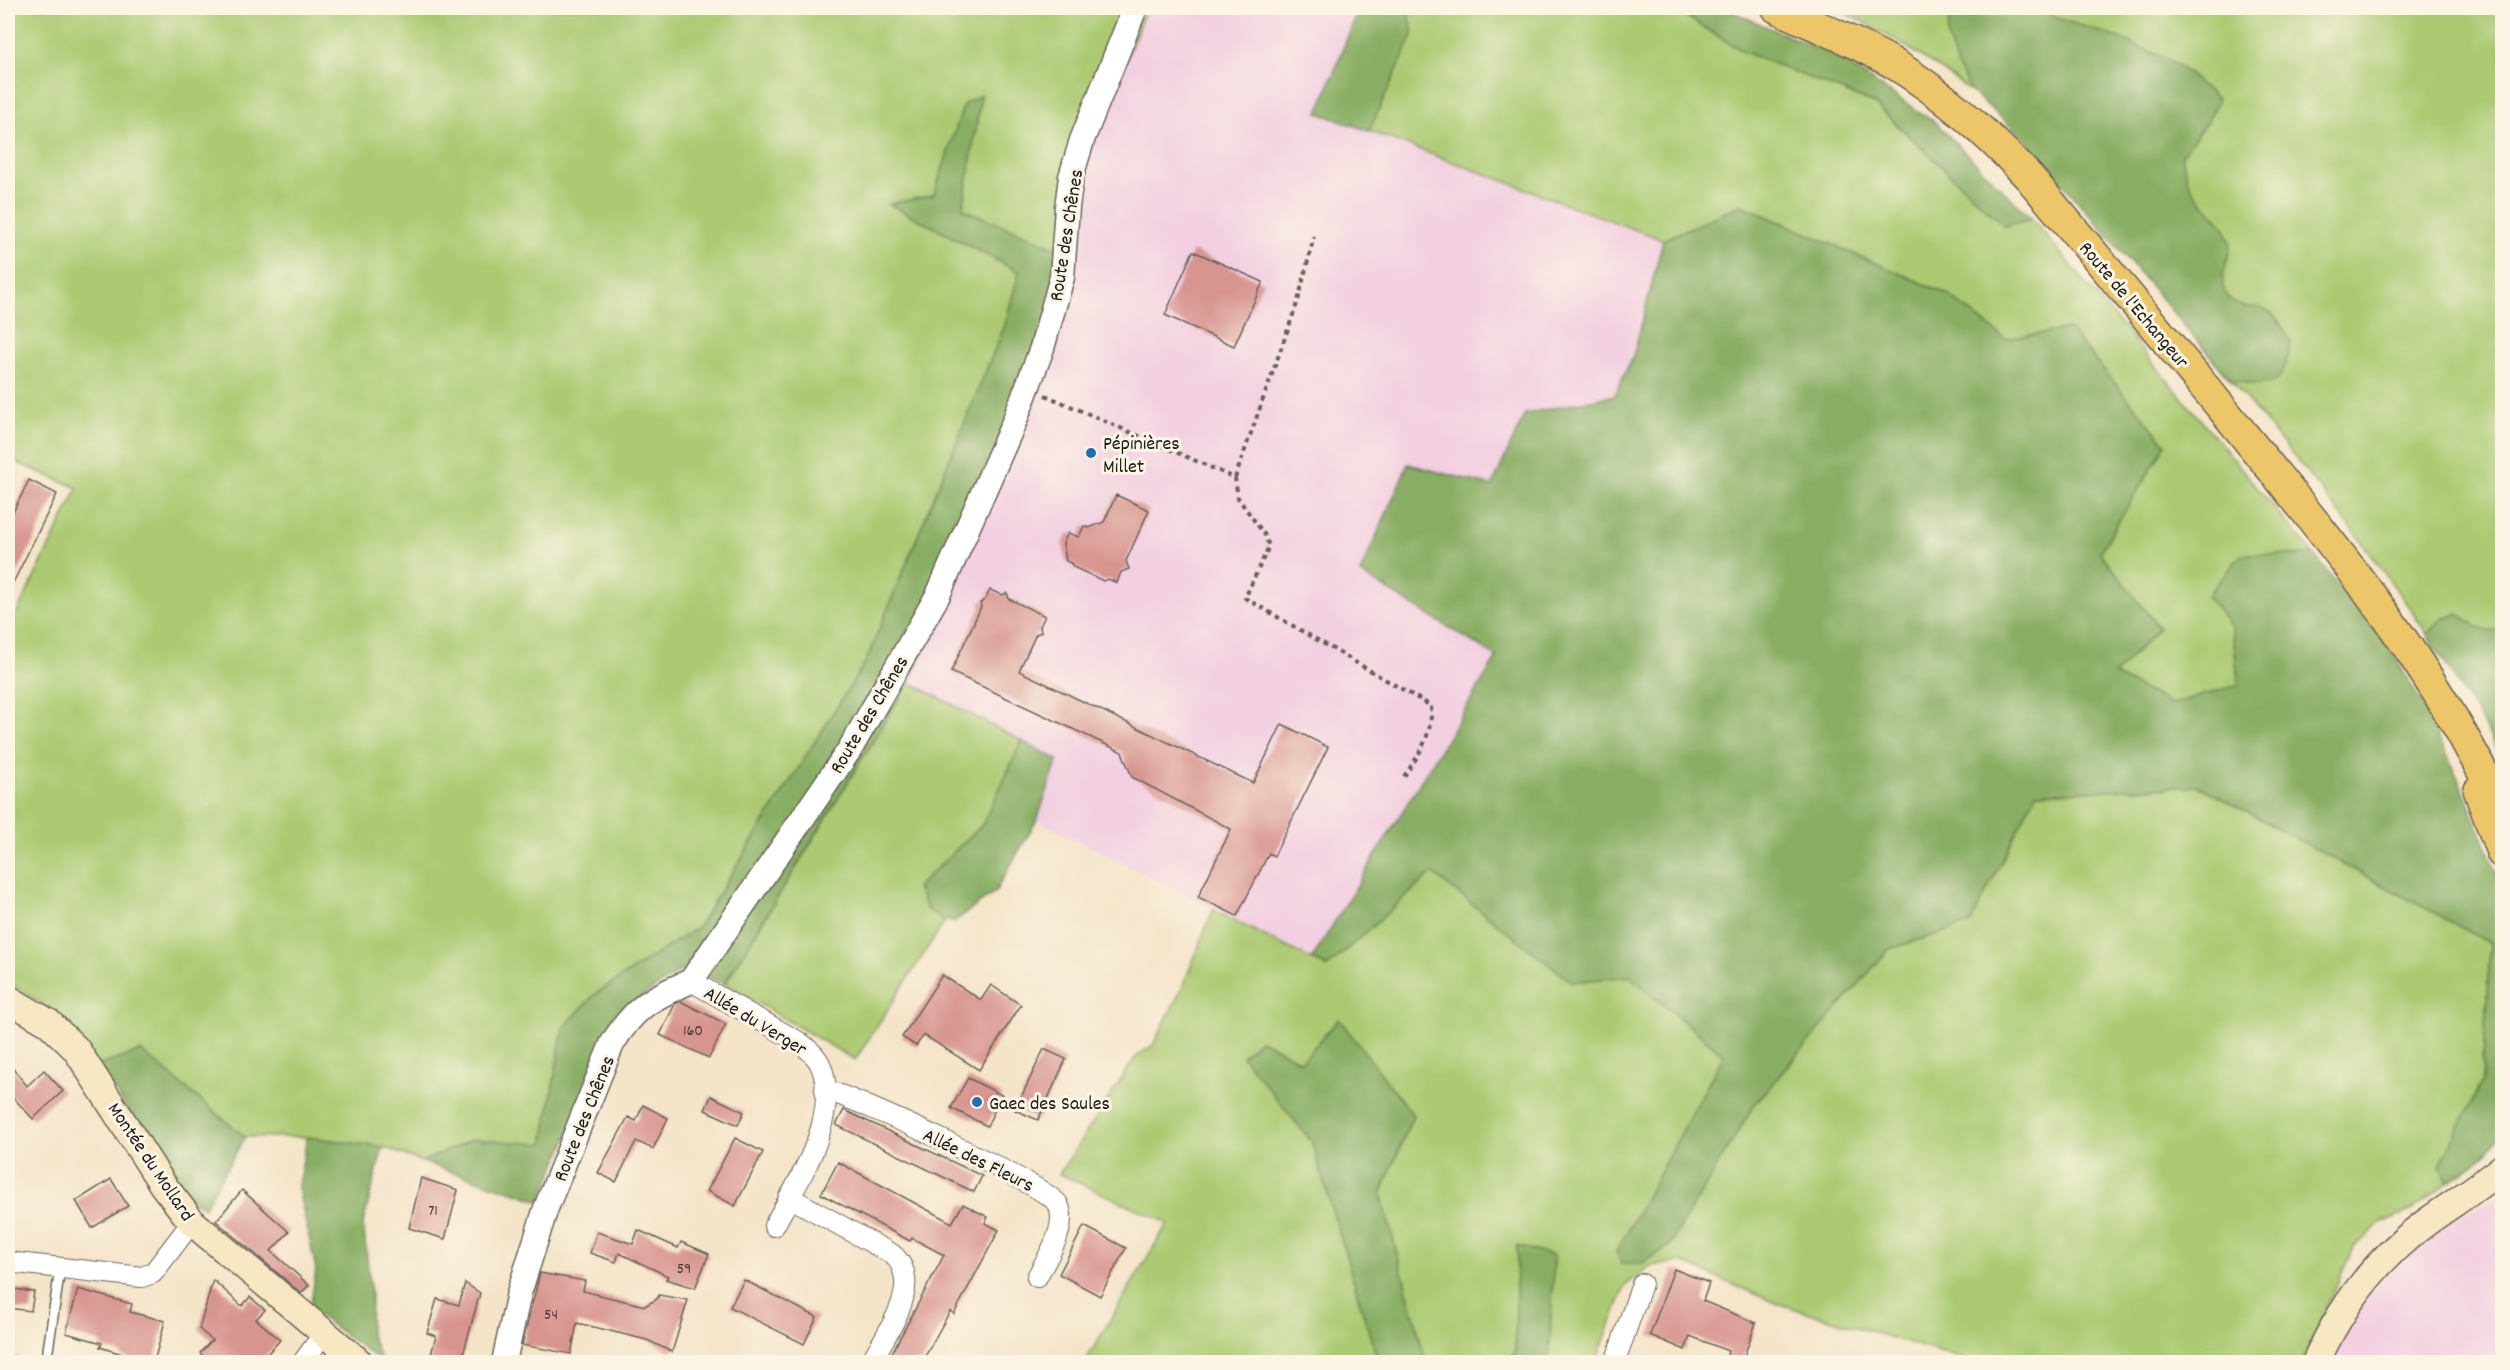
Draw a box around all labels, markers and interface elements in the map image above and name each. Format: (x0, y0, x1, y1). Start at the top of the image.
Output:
street label: Route des Chênes (1044, 167, 1092, 304)
street label: Route de l'Echangeur (2071, 236, 2195, 376)
place label: Pépinières Millet (1103, 431, 1180, 482)
marker: Pépinières Millet (1084, 446, 1098, 460)
street label: Route des Chênes (824, 651, 917, 780)
street label: Allée du Verger (698, 981, 812, 1065)
house number: 160 (683, 1020, 703, 1043)
street label: Route des Chênes (548, 1052, 624, 1186)
place label: Gaec des Saules (989, 1091, 1110, 1119)
marker: Gaec des Saules (970, 1095, 984, 1109)
street label: Montée du Mollard (99, 1098, 200, 1228)
street label: Allée des Fleurs (917, 1123, 1038, 1201)
house number: 71 (428, 1200, 438, 1223)
house number: 59 (677, 1258, 691, 1281)
house number: 54 (544, 1304, 558, 1327)

